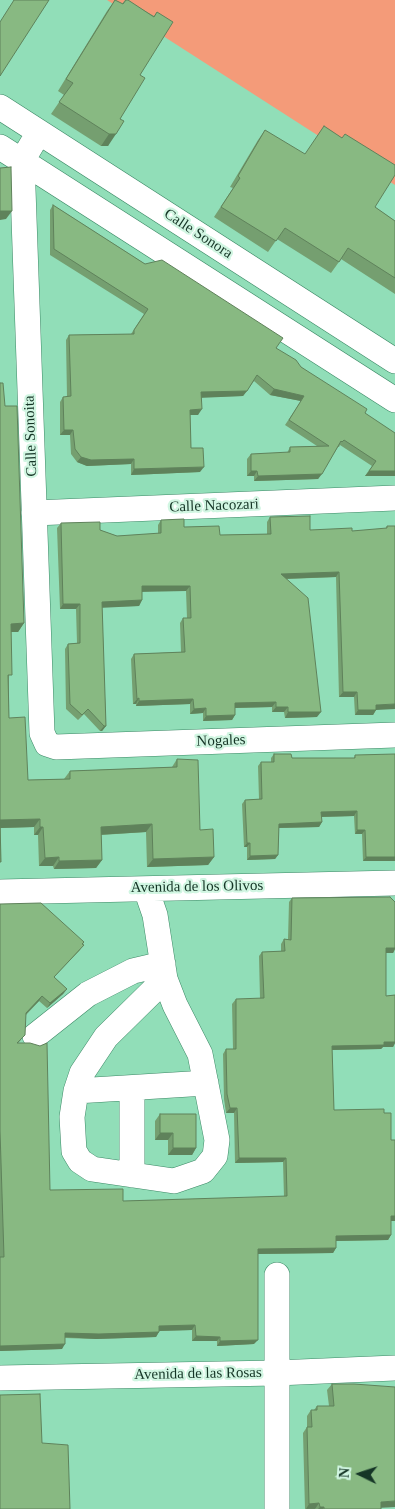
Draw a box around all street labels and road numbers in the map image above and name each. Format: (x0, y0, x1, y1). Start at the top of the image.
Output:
street label: Calle Sonora (160, 205, 236, 263)
street label: Calle Sonoita (21, 395, 41, 477)
street label: Calle Nacozari (169, 495, 259, 517)
street label: Nogales (196, 731, 246, 751)
street label: Avenida de los Olivos (131, 877, 263, 897)
street label: Avenida de las Rosas (134, 1364, 262, 1384)

